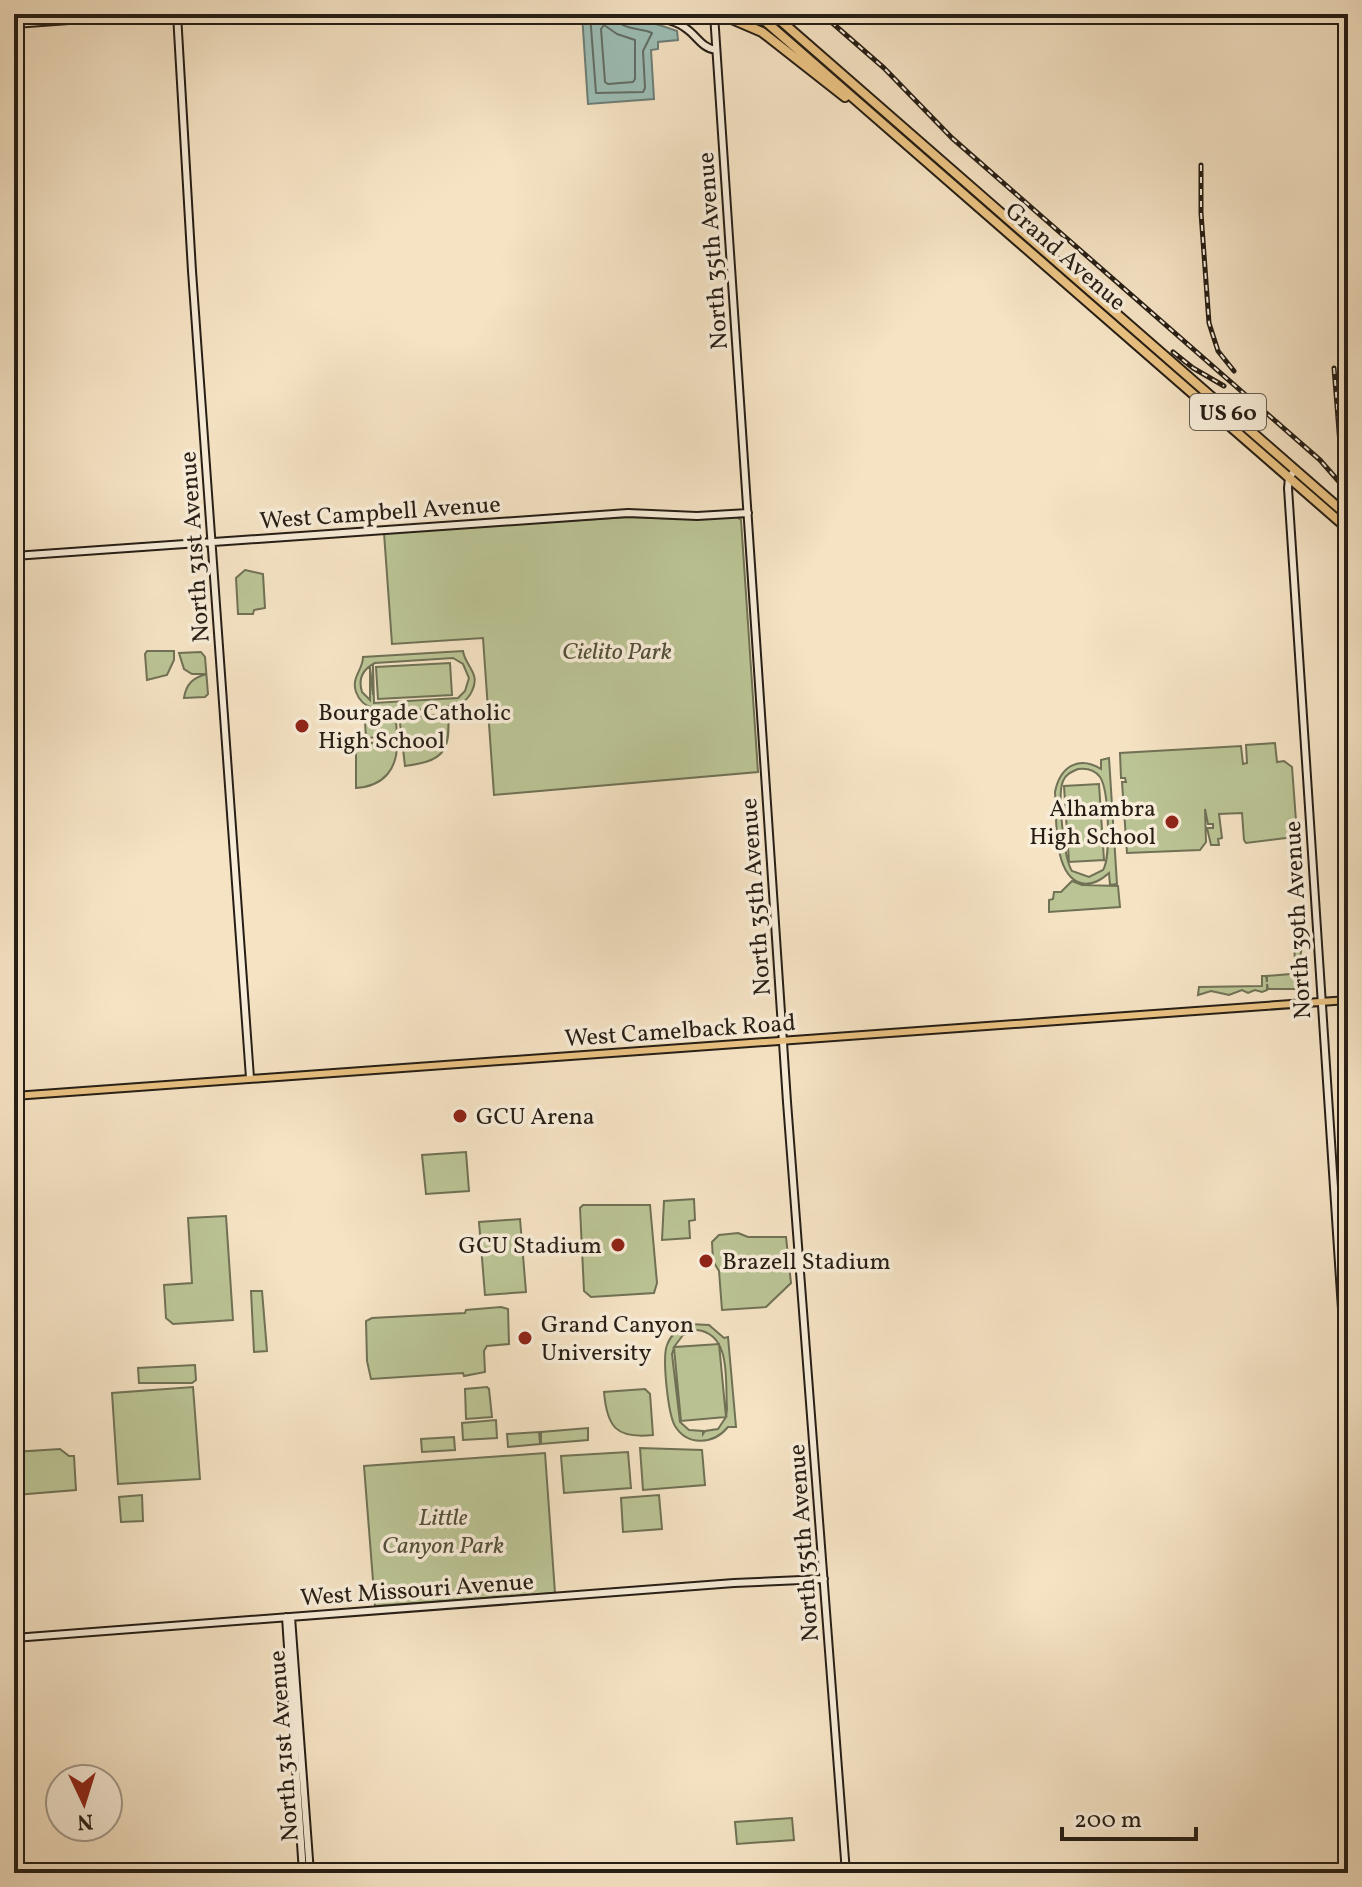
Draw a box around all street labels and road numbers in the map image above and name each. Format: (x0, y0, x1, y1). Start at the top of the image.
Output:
street label: North 35th Avenue (690, 151, 738, 351)
street label: Grand Avenue (997, 195, 1133, 320)
road number: US 60 (1190, 394, 1266, 430)
street label: North 31st Avenue (172, 450, 220, 644)
street label: West Campbell Avenue (258, 489, 502, 539)
street label: North 35th Avenue (733, 797, 781, 997)
street label: North 39th Avenue (1277, 820, 1321, 1020)
street label: West Camelback Road (563, 1007, 797, 1057)
street label: North 35th Avenue (781, 1443, 829, 1643)
street label: West Missouri Avenue (299, 1566, 535, 1616)
street label: North 31st Avenue (261, 1649, 309, 1843)

